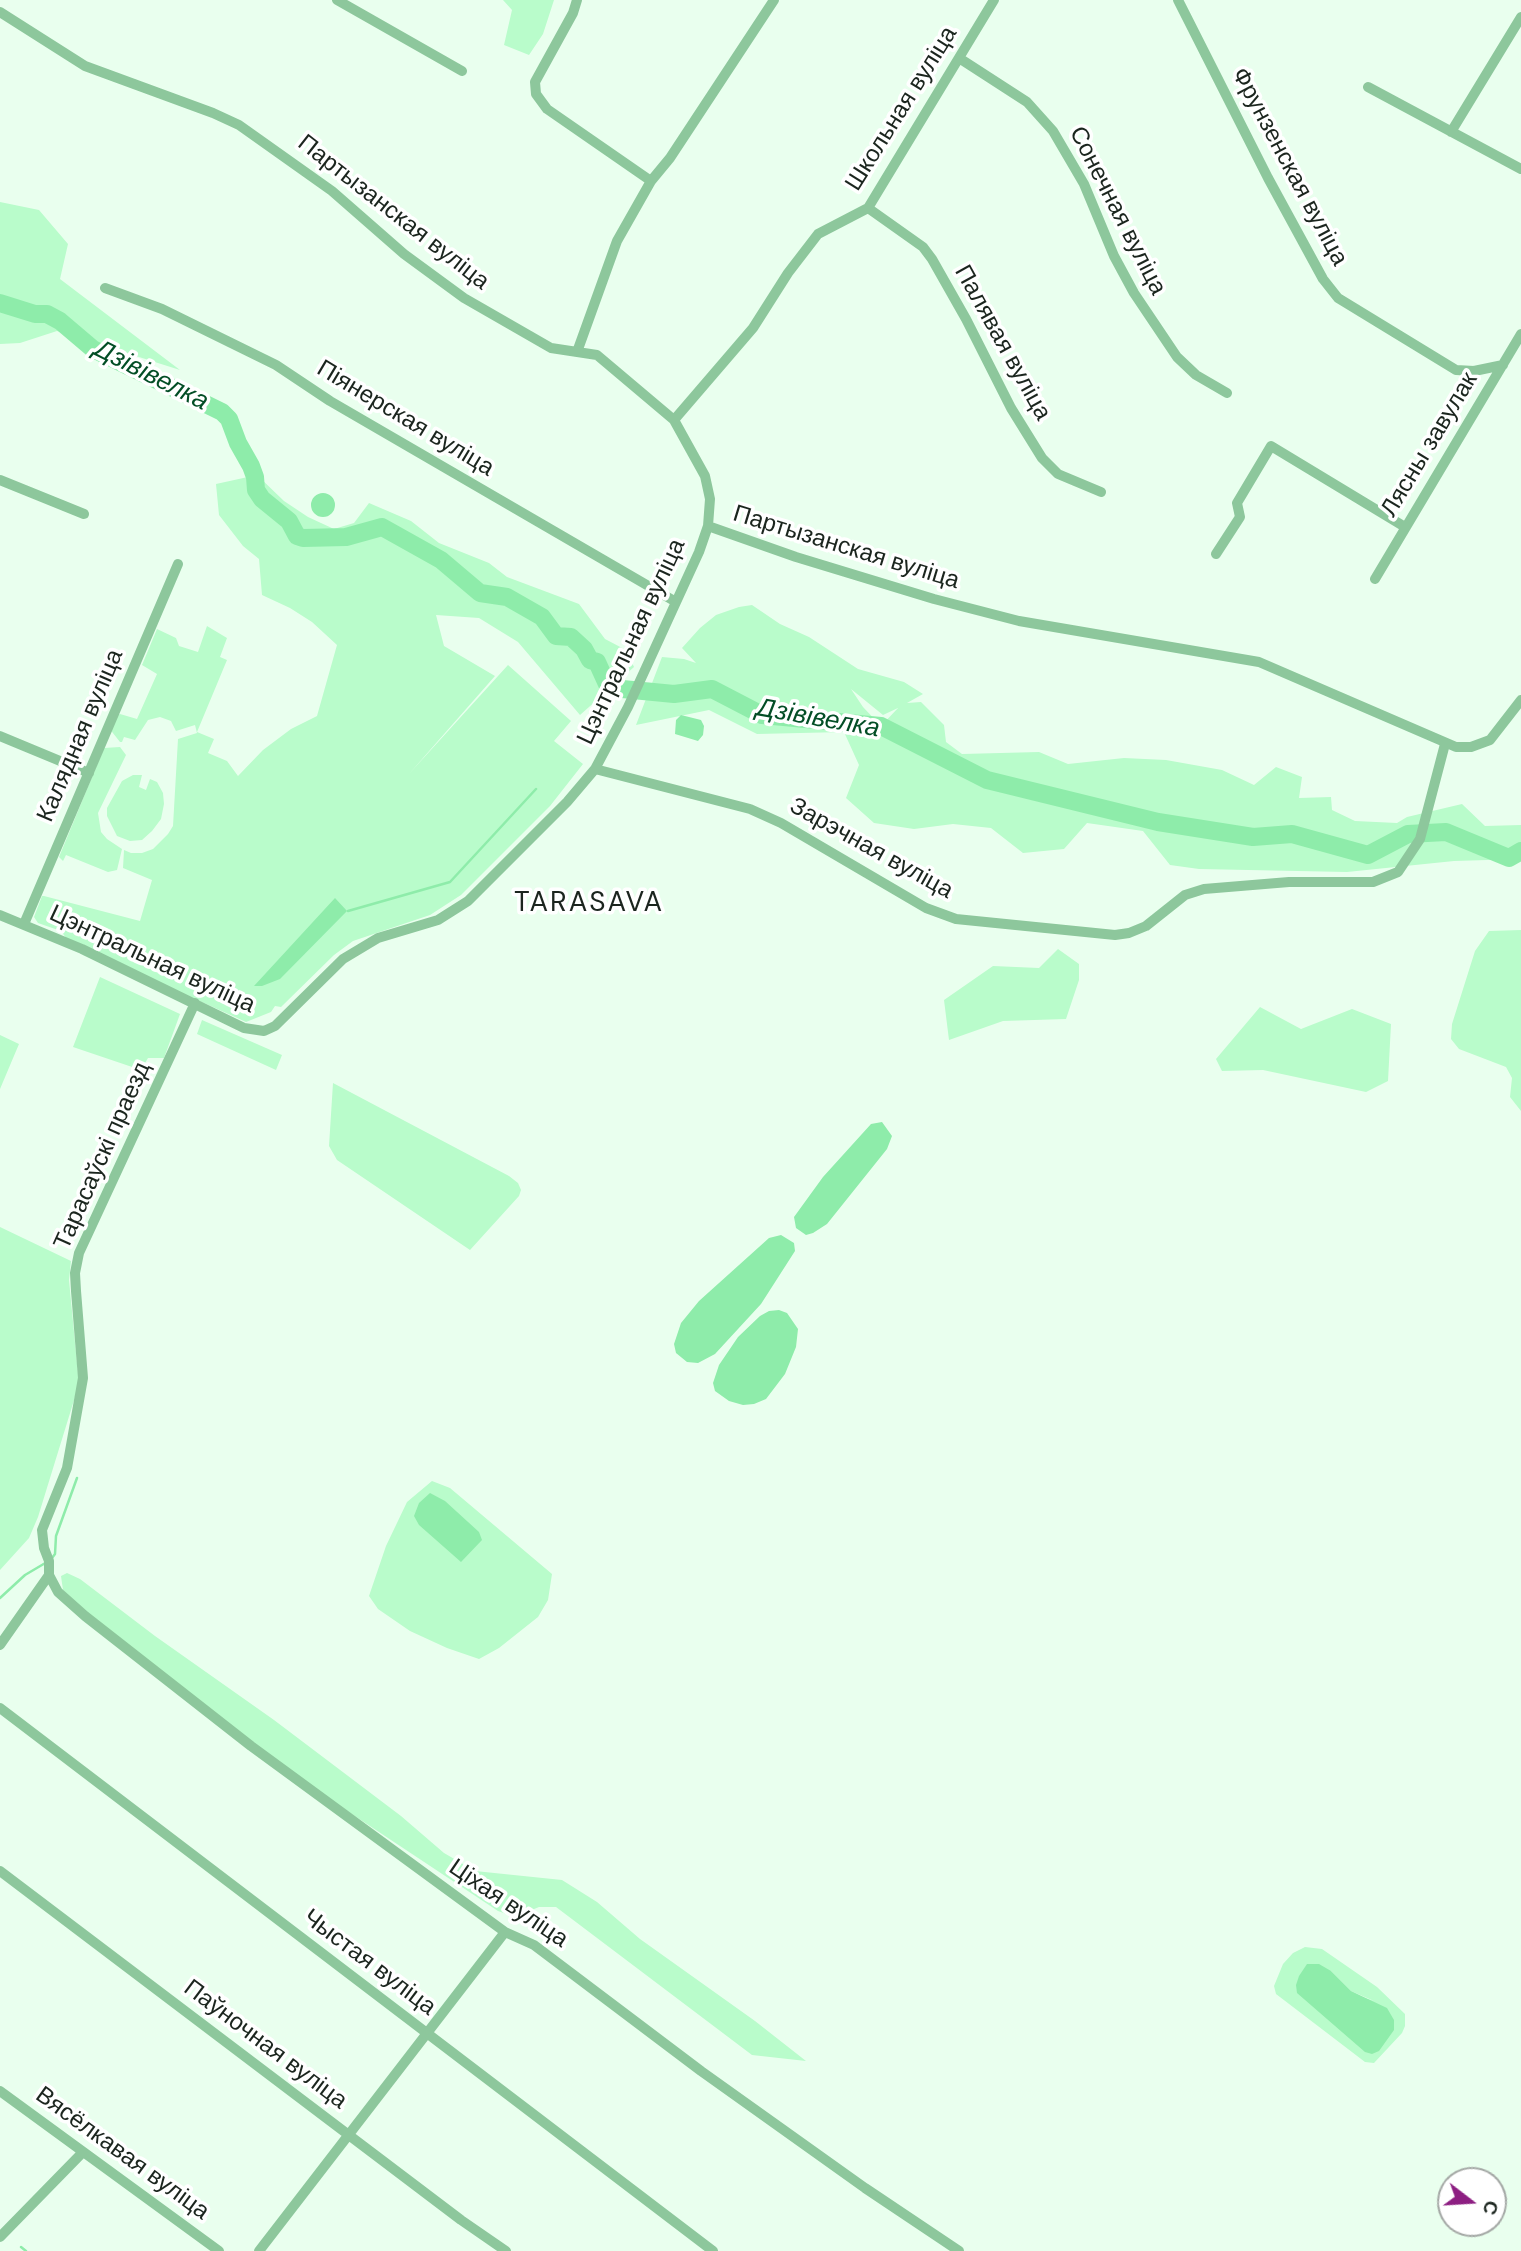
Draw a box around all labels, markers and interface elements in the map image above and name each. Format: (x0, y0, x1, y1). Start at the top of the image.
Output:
street label: Школьная вуліца (840, 22, 964, 196)
street label: Фрунзенская вуліца (1225, 63, 1353, 271)
street label: Сонечная вуліца (1062, 122, 1172, 300)
street label: Партызанская вуліца (291, 129, 495, 297)
street label: Палявая вуліца (947, 260, 1057, 426)
water label: Дзівівелка (89, 334, 213, 418)
street label: Піянерская вуліца (311, 355, 499, 483)
street label: Лясны завулак (1376, 367, 1484, 523)
street label: Партызанская вуліца (729, 500, 963, 596)
street label: Цэнтральная вуліца (572, 535, 692, 749)
street label: Калядная вуліца (32, 645, 130, 827)
water label: Дзівівелка (754, 693, 882, 745)
street label: Зарэчная вуліца (784, 792, 958, 906)
district label: TARASAVA (515, 887, 663, 921)
street label: Цэнтральная вуліца (45, 900, 259, 1020)
street label: Тарасаўскі праезд (49, 1058, 157, 1254)
street label: Ціхая вуліца (443, 1854, 573, 1954)
street label: Чыстая вуліца (297, 1904, 441, 2022)
street label: Паўночная вуліца (178, 1974, 352, 2116)
street label: Вясёлкавая вуліца (29, 2081, 215, 2227)
north arrow (1437, 2167, 1507, 2237)
text: С (1477, 2197, 1505, 2218)

